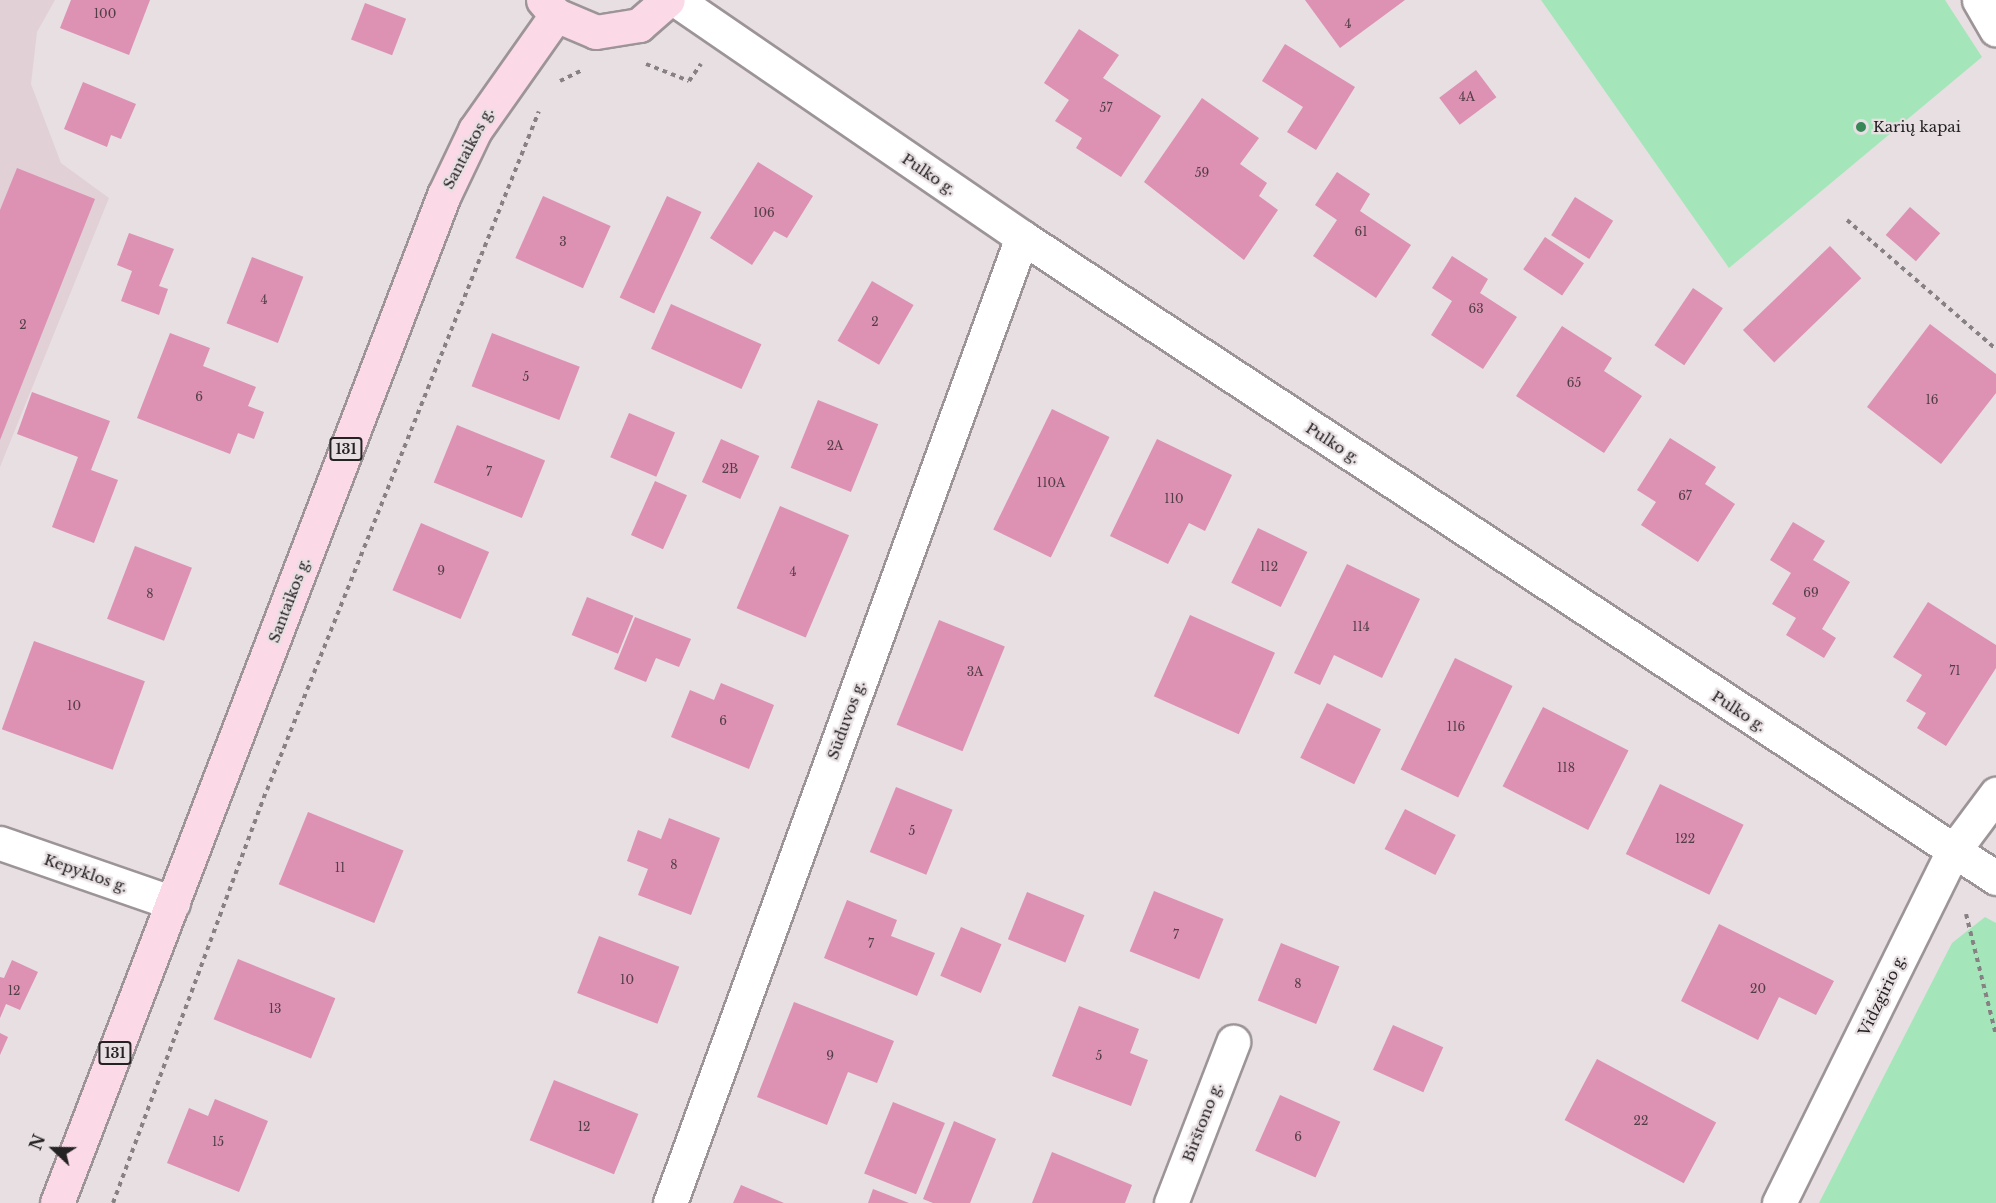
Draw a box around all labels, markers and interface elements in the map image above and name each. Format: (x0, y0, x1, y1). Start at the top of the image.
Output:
house number: 100 (94, 7, 116, 21)
house number: 4 (1344, 17, 1352, 31)
house number: 4A (1459, 90, 1475, 104)
house number: 57 (1100, 101, 1112, 115)
street label: Santaikos g. (439, 104, 497, 192)
place label: Karių kapai (1873, 118, 1961, 136)
marker: Karių kapai (1854, 120, 1868, 134)
street label: Pulko g. (899, 149, 959, 199)
house number: 59 (1195, 166, 1209, 180)
house number: 106 (753, 206, 775, 220)
house number: 61 (1354, 225, 1368, 239)
house number: 3 (559, 235, 567, 249)
house number: 4 (260, 293, 268, 307)
house number: 63 (1468, 302, 1484, 316)
house number: 2 (871, 315, 879, 329)
house number: 2 (19, 318, 27, 332)
house number: 5 (523, 370, 529, 384)
house number: 65 (1567, 376, 1581, 390)
house number: 6 (195, 390, 203, 404)
house number: 16 (1925, 393, 1939, 407)
street label: Pulko g. (1303, 419, 1363, 467)
road number: 131 (328, 438, 364, 460)
house number: 2A (827, 439, 843, 453)
house number: 2B (722, 462, 738, 476)
house number: 7 (486, 465, 492, 479)
house number: 110A (1037, 476, 1065, 490)
house number: 67 (1678, 489, 1692, 503)
house number: 110 (1164, 492, 1184, 506)
street label: Santaikos g. (264, 555, 314, 645)
house number: 112 (1260, 560, 1278, 574)
house number: 9 (437, 564, 445, 578)
house number: 4 (789, 565, 797, 579)
house number: 69 (1803, 586, 1819, 600)
house number: 8 (146, 587, 154, 601)
house number: 114 (1352, 620, 1370, 634)
house number: 71 (1949, 664, 1961, 678)
house number: 3A (967, 665, 983, 679)
street label: Sūduvos g. (823, 678, 869, 762)
street label: Pulko g. (1709, 687, 1769, 735)
house number: 10 (67, 699, 81, 713)
house number: 6 (719, 714, 727, 728)
house number: 116 (1447, 720, 1465, 734)
house number: 118 (1557, 761, 1575, 775)
house number: 5 (909, 824, 915, 838)
house number: 122 (1675, 832, 1695, 846)
street label: Kepyklos g. (42, 850, 130, 896)
house number: 8 (670, 858, 678, 872)
house number: 11 (335, 861, 345, 875)
house number: 7 (1173, 928, 1179, 942)
house number: 7 (868, 937, 874, 951)
street label: Vidzgirio g. (1854, 951, 1910, 1039)
house number: 10 (620, 973, 634, 987)
house number: 8 (1294, 977, 1302, 991)
house number: 20 (1750, 982, 1766, 996)
house number: 12 (8, 984, 20, 998)
house number: 13 (269, 1002, 281, 1016)
road number: 131 (97, 1042, 133, 1064)
house number: 9 (826, 1049, 834, 1063)
house number: 5 (1096, 1049, 1102, 1063)
street label: Birštono g. (1179, 1080, 1225, 1164)
house number: 22 (1634, 1114, 1648, 1128)
north arrow (24, 1119, 84, 1179)
house number: 12 (578, 1120, 590, 1134)
house number: 6 (1294, 1130, 1302, 1144)
text: N (25, 1132, 49, 1153)
house number: 15 (212, 1135, 224, 1149)

